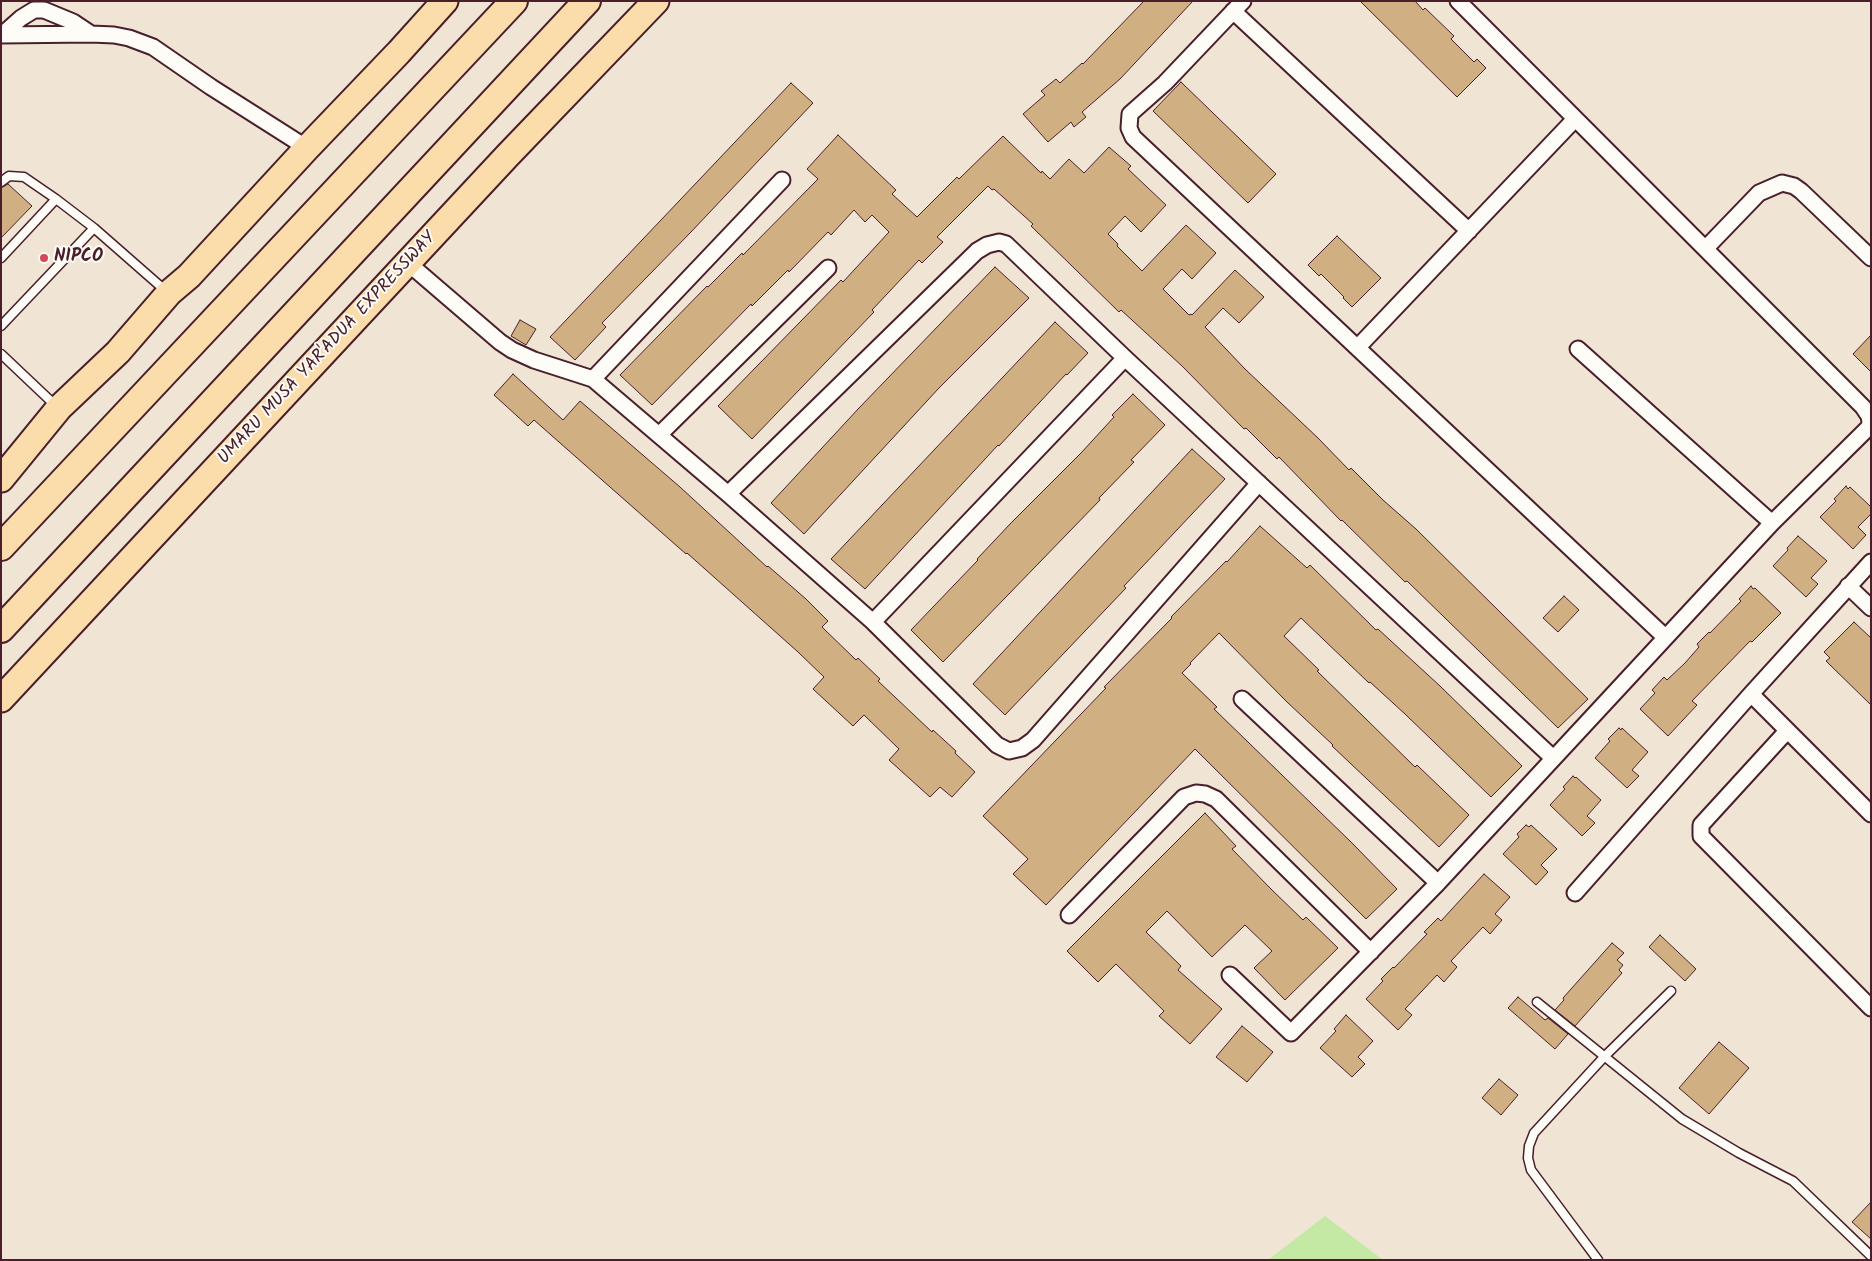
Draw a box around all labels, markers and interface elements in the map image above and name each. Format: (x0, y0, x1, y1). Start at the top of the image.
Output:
street label: UMARU MUSA YAR'ADUA EXPRESSWAY (214, 228, 442, 470)
place label: NIPCO (54, 247, 103, 269)
marker: NIPCO (38, 252, 50, 264)

